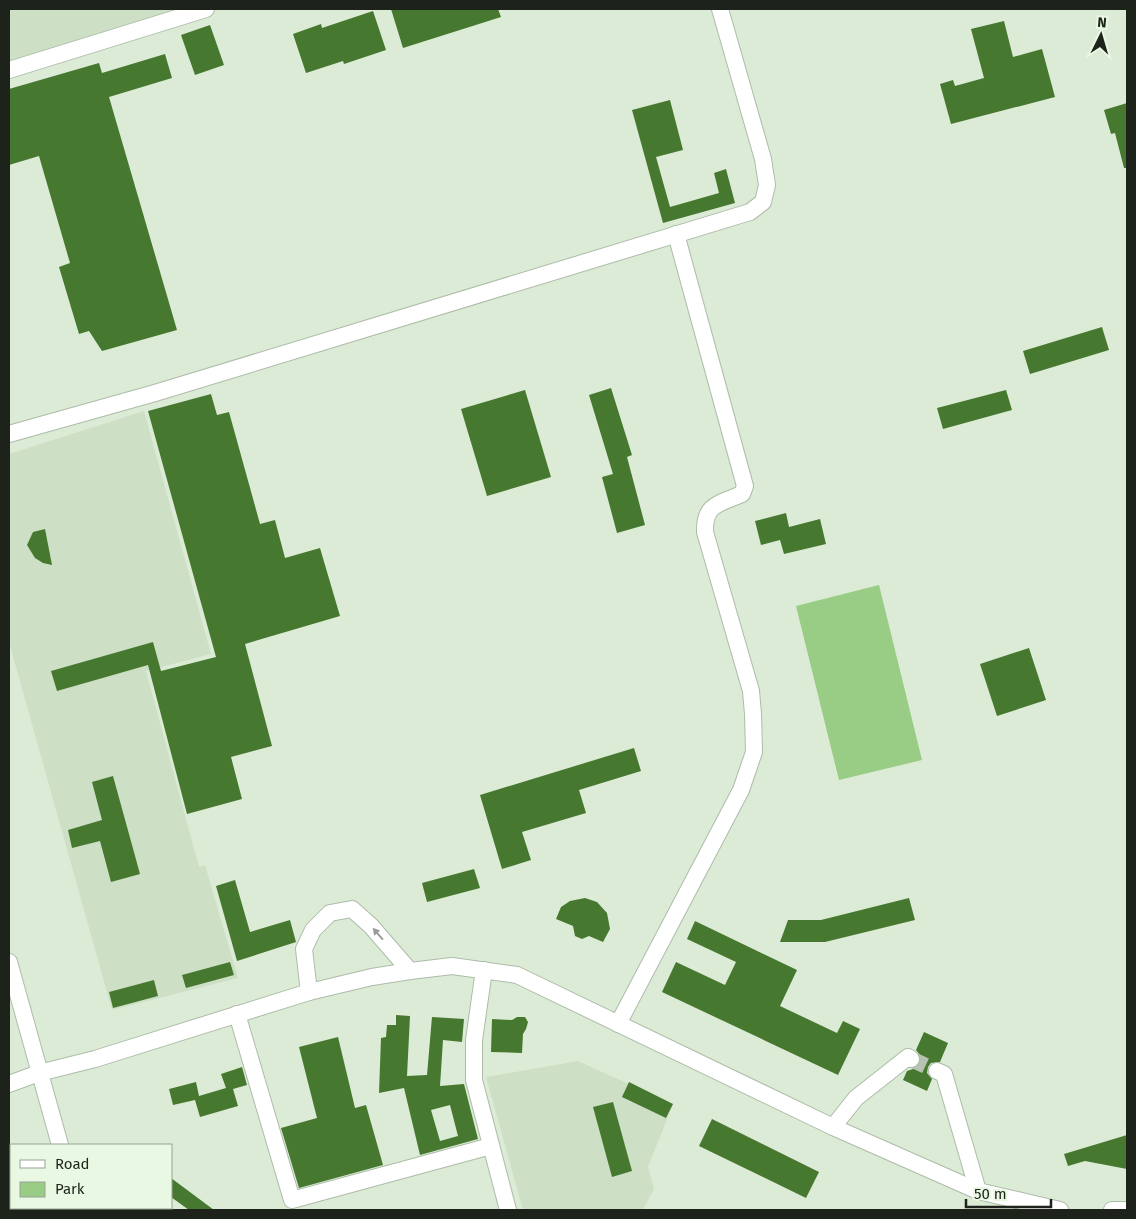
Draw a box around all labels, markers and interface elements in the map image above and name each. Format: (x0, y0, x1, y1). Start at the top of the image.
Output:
north arrow (1076, 10, 1126, 60)
text: N (1097, 14, 1107, 31)
one-way arrow (372, 928, 384, 940)
legend (10, 1144, 172, 1209)
text: Road (55, 1155, 90, 1173)
scale bar (966, 1176, 1051, 1208)
text: Park (55, 1180, 85, 1198)
text: 50 m (974, 1185, 1007, 1203)

